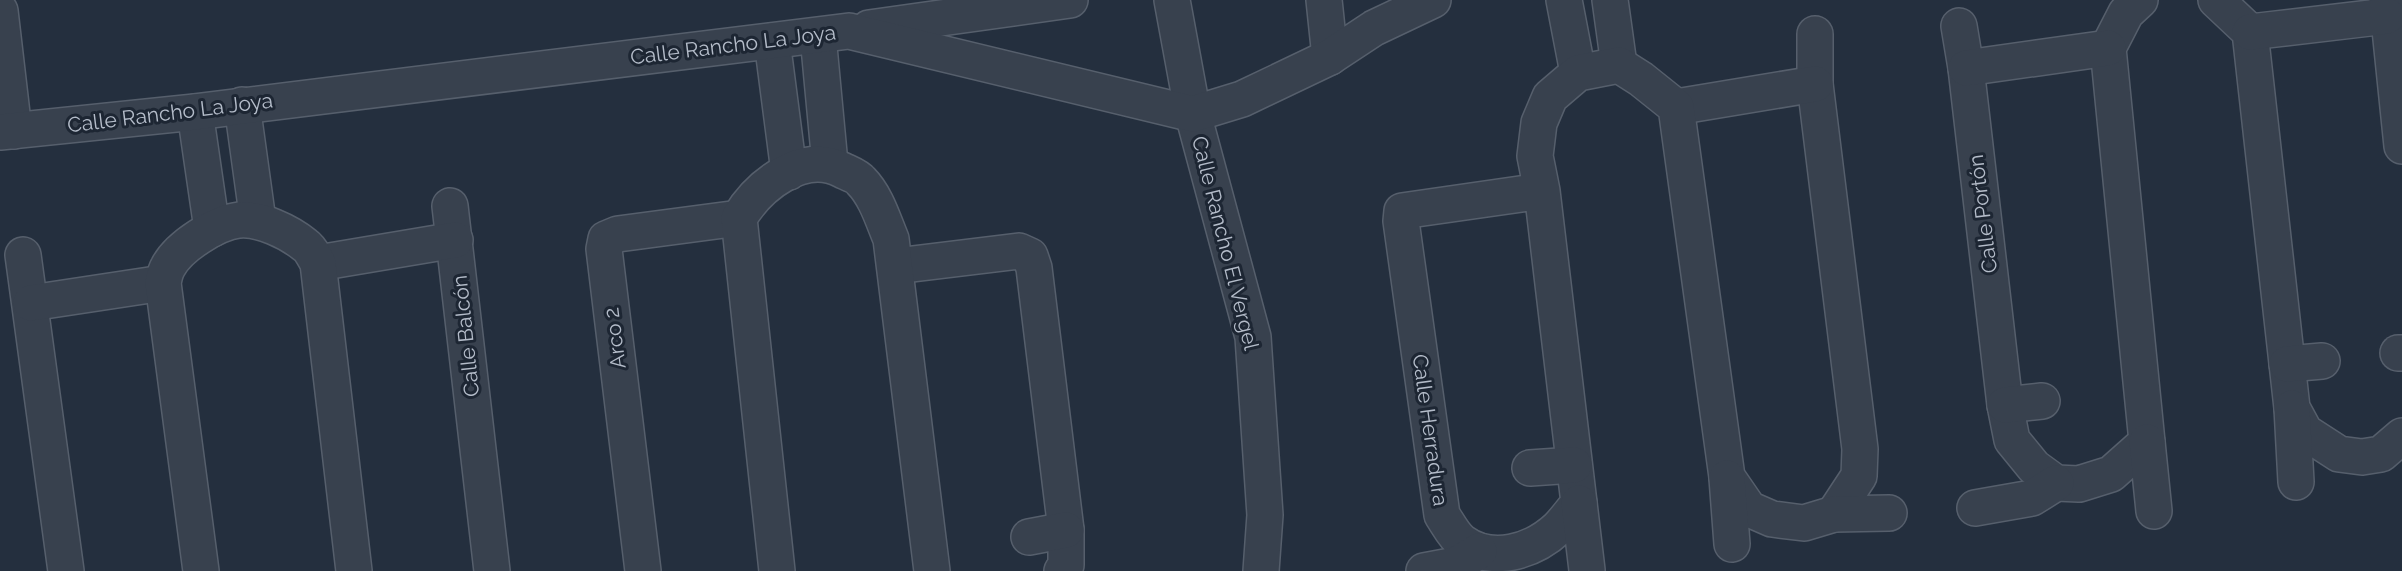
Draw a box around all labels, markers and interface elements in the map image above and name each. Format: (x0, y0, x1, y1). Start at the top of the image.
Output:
street label: Calle Rancho La Joya (629, 19, 837, 70)
street label: Calle Rancho La Joya (66, 87, 274, 138)
street label: Calle Rancho El Vergel (1187, 133, 1264, 353)
street label: Calle Portón (1963, 153, 2002, 275)
street label: Calle Balcón (447, 274, 484, 398)
street label: Arco 2 (598, 306, 631, 370)
street label: Calle Herradura (1407, 352, 1454, 507)

